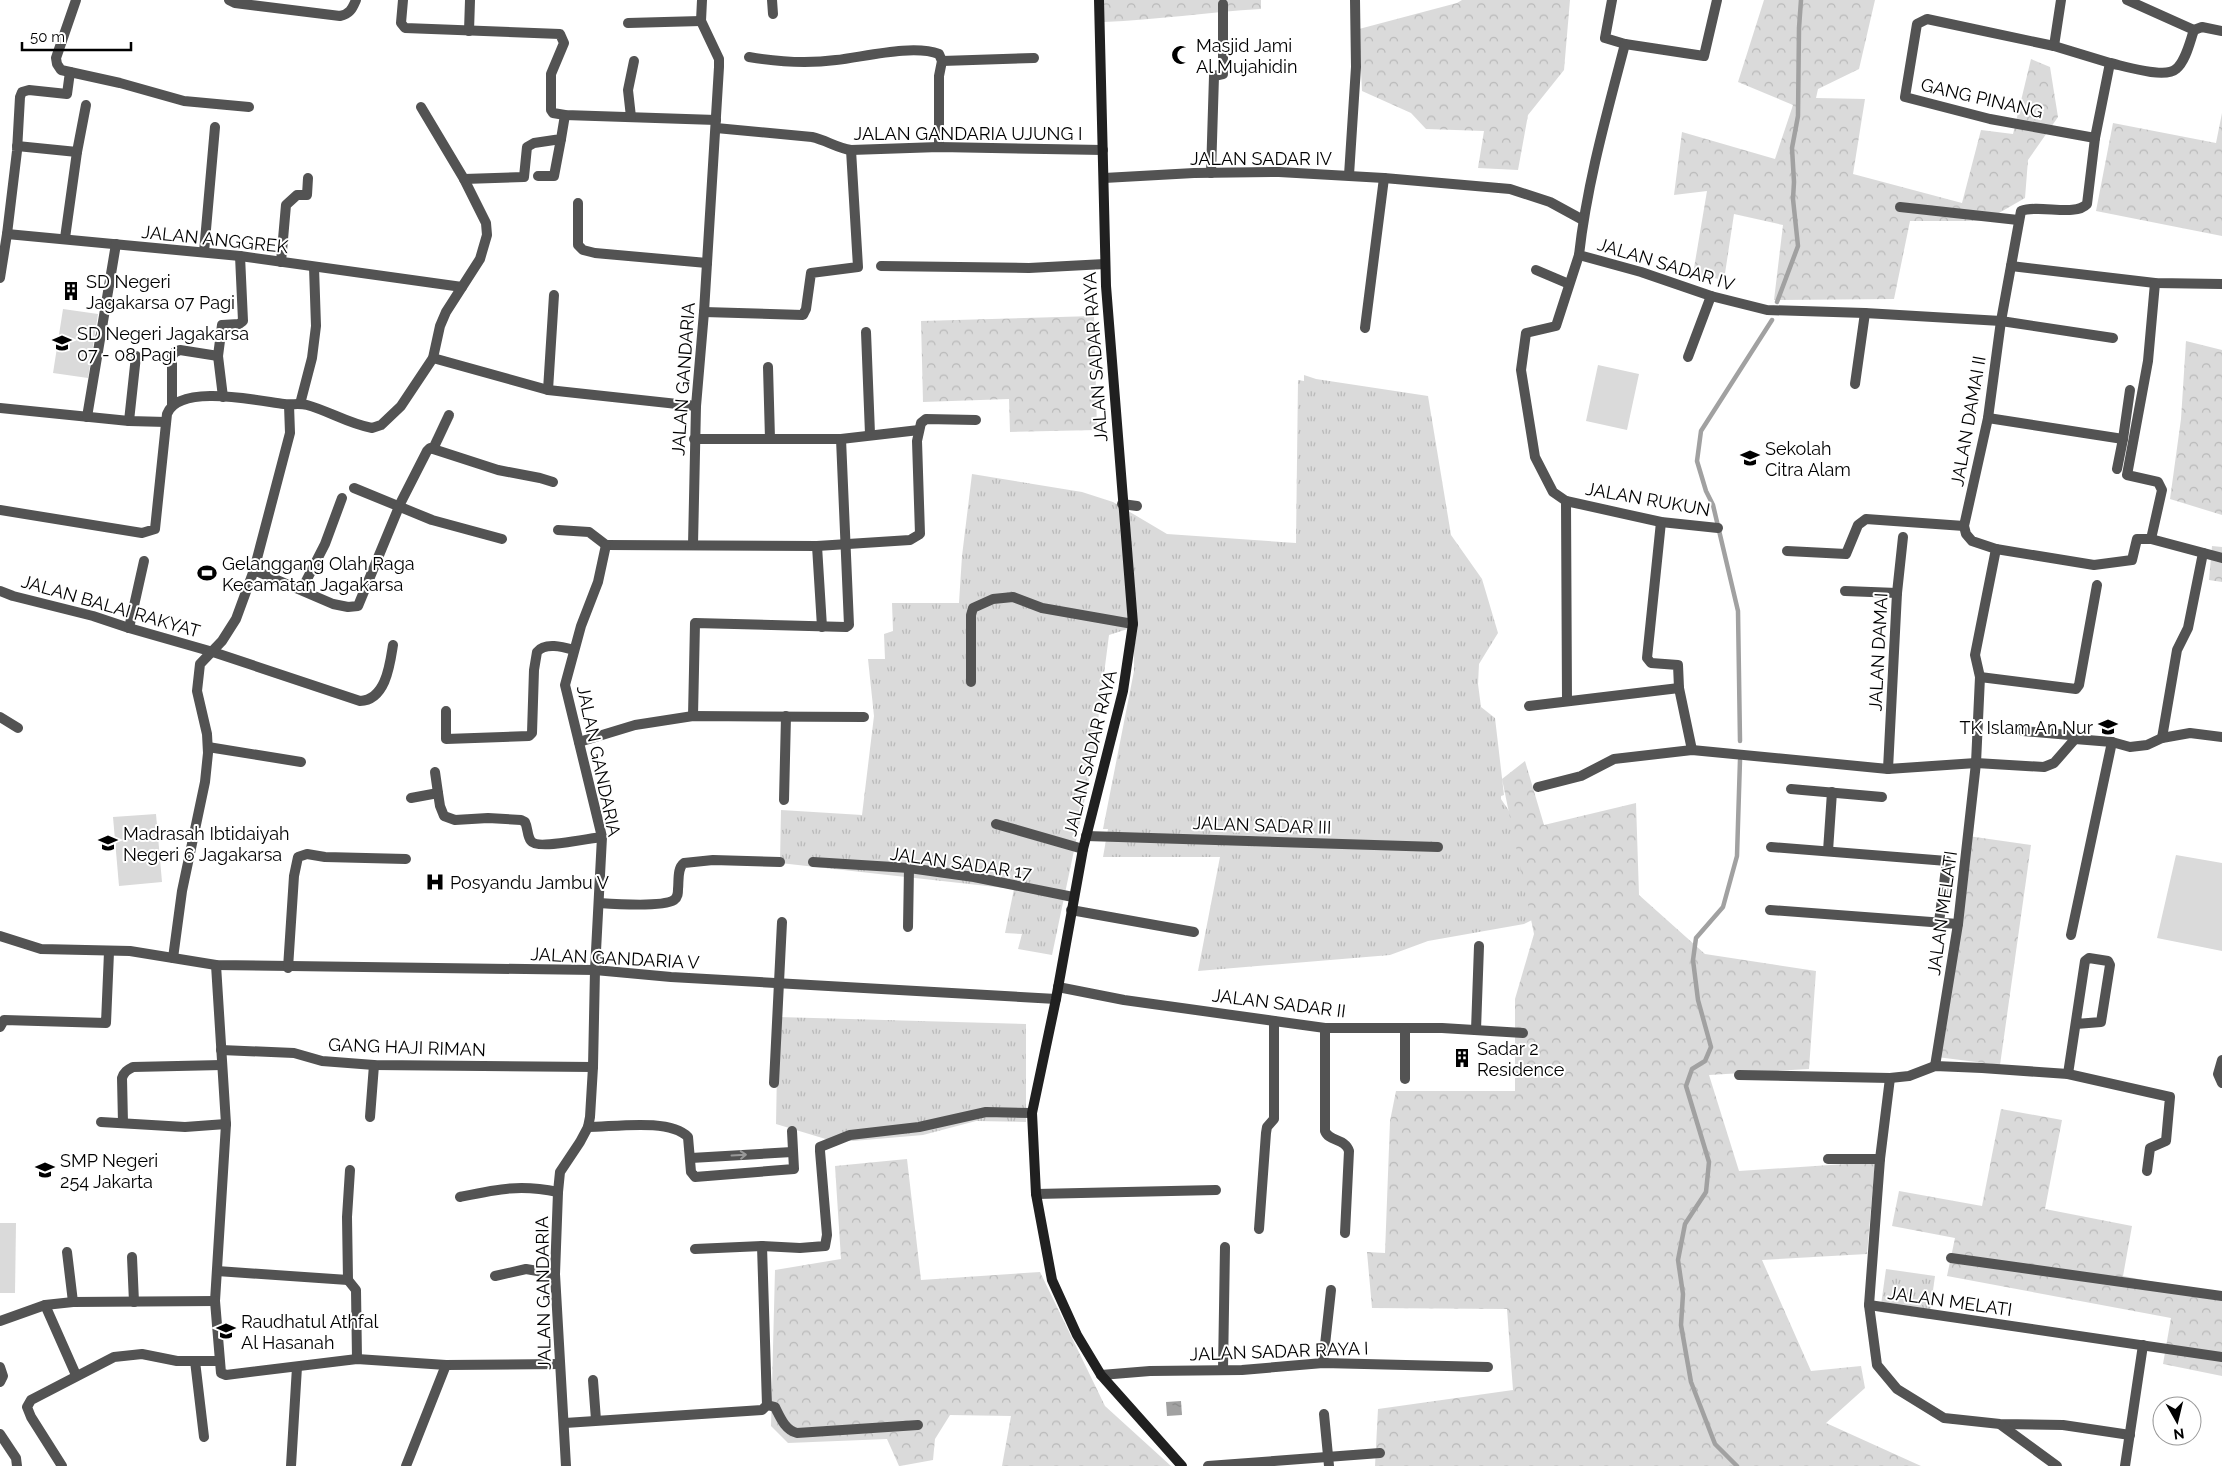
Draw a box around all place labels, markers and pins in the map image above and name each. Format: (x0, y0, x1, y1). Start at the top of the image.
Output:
place label: Masjid Jami Al Mujahidin (1196, 35, 1297, 77)
mosque icon: Masjid Jami Al Mujahidin (1170, 44, 1192, 66)
place label: SD Negeri Jagakarsa 07 Pagi (86, 271, 235, 313)
building icon: SD Negeri Jagakarsa 07 Pagi (60, 280, 82, 302)
place label: SD Negeri Jagakarsa 07 - 08 Pagi (77, 323, 249, 365)
school or university icon: SD Negeri Jagakarsa 07 - 08 Pagi (51, 332, 73, 354)
place label: Sekolah Citra Alam (1765, 438, 1851, 480)
school or university icon: Sekolah Citra Alam (1739, 447, 1761, 469)
place label: Gelanggang Olah Raga Kecamatan Jagakarsa (222, 553, 415, 595)
sports icon: Gelanggang Olah Raga Kecamatan Jagakarsa (196, 562, 218, 584)
school or university icon: TK Islam An Nur (2097, 716, 2119, 738)
place label: TK Islam An Nur (1960, 717, 2094, 738)
place label: Madrasah Ibtidaiyah Negeri 6 Jagakarsa (123, 823, 290, 865)
school or university icon: Madrasah Ibtidaiyah Negeri 6 Jagakarsa (97, 832, 119, 854)
hospital icon: Posyandu Jambu V (424, 871, 446, 893)
place label: Posyandu Jambu V (450, 872, 609, 893)
place label: Sadar 2 Residence (1477, 1038, 1565, 1080)
building icon: Sadar 2 Residence (1451, 1047, 1473, 1069)
place label: SMP Negeri 254 Jakarta (60, 1150, 158, 1192)
school or university icon: SMP Negeri 254 Jakarta (34, 1159, 56, 1181)
place label: Raudhatul Athfal Al Hasanah (241, 1311, 379, 1353)
school or university icon: Raudhatul Athfal Al Hasanah (215, 1320, 237, 1342)

